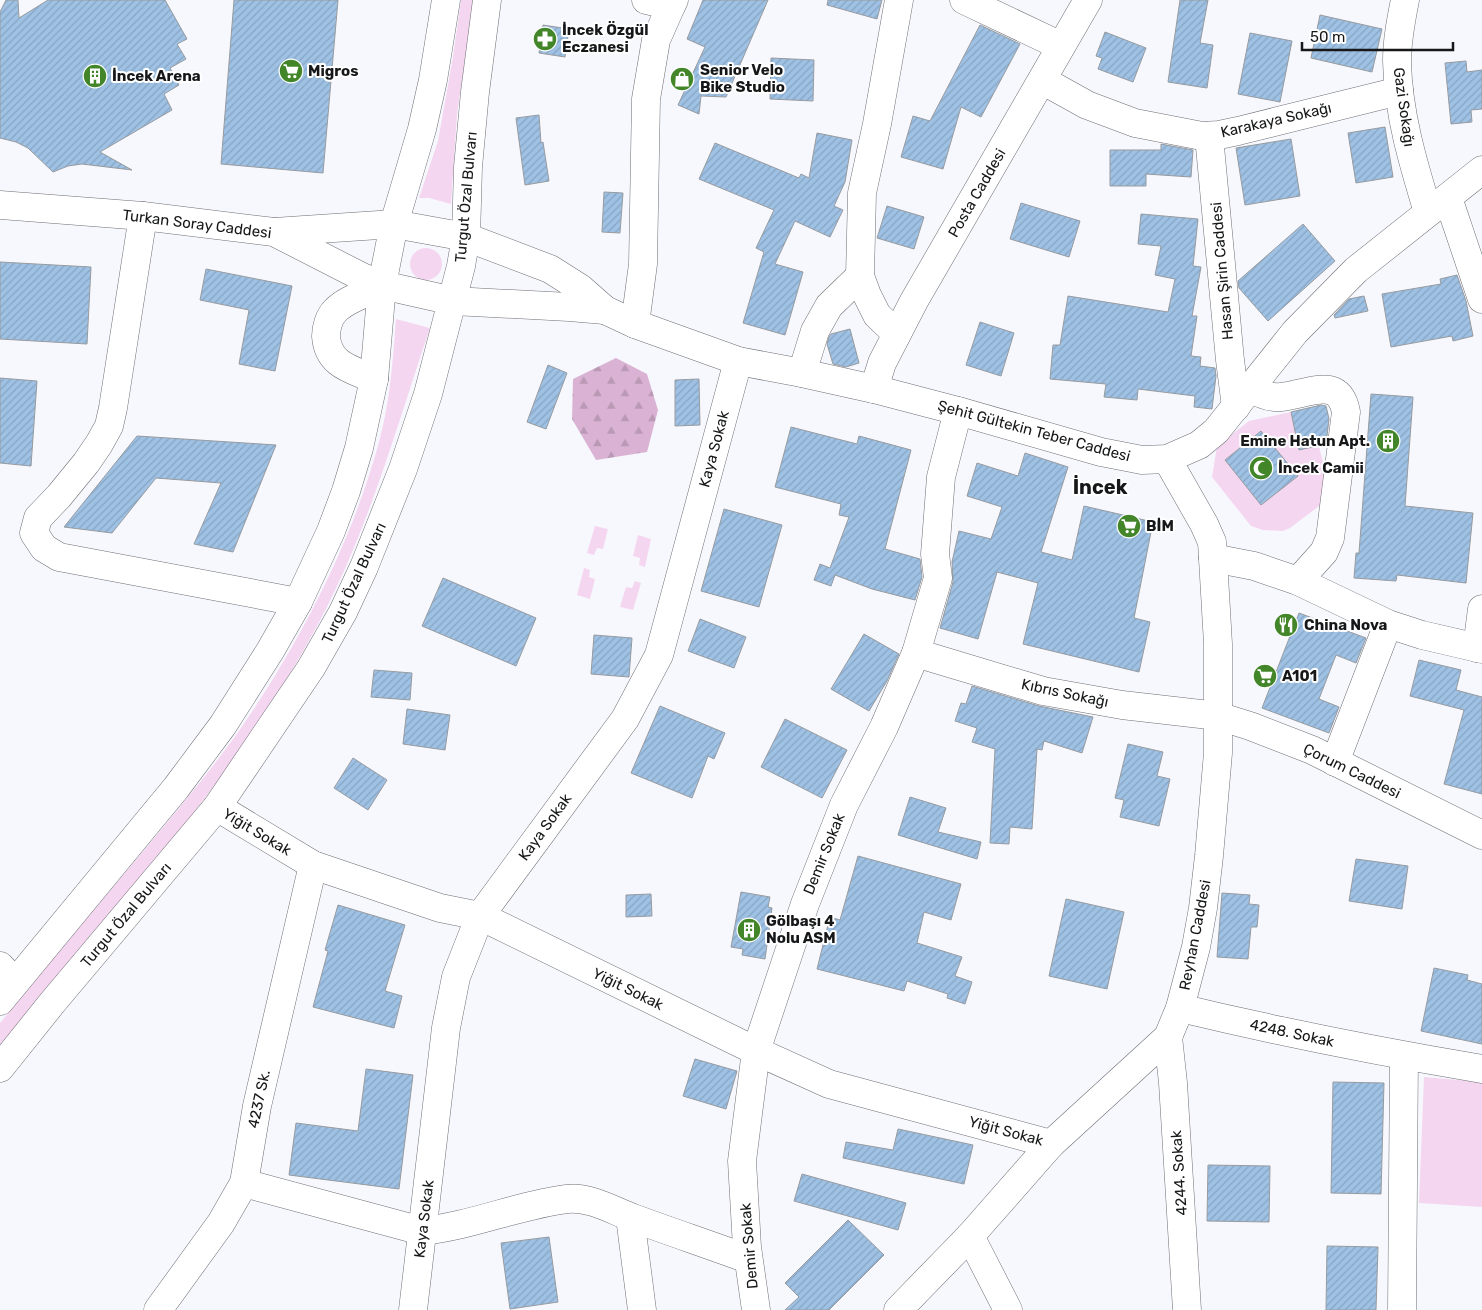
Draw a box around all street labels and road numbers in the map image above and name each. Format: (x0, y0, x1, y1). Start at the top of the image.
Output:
street label: Gazi Sokağı (1390, 66, 1418, 148)
street label: Karakaya Sokağı (1219, 99, 1333, 141)
street label: Turgut Özal Bulvarı (451, 131, 481, 263)
street label: Posta Caddesi (944, 145, 1010, 241)
street label: Hasan Şirin Caddesi (1207, 201, 1237, 341)
street label: Turkan Soray Caddesi (122, 206, 272, 242)
street label: Şehit Gültekin Teber Caddesi (936, 397, 1132, 465)
street label: Kaya Sokak (695, 409, 733, 489)
street label: Turgut Özal Bulvarı (318, 520, 390, 646)
street label: Kıbrıs Sokağı (1020, 675, 1110, 711)
street label: Çorum Caddesi (1300, 740, 1404, 802)
street label: Kaya Sokak (515, 790, 576, 864)
street label: Yiğit Sokak (219, 805, 295, 860)
street label: Demir Sokak (799, 810, 849, 897)
street label: Turgut Özal Bulvarı (77, 859, 175, 971)
street label: Reyhan Caddesi (1175, 878, 1215, 992)
street label: Yiğit Sokak (590, 964, 667, 1014)
street label: 4248. Sokak (1248, 1015, 1336, 1051)
street label: 4237 Sk. (244, 1068, 274, 1130)
street label: Yiğit Sokak (967, 1112, 1046, 1150)
street label: 4244. Sokak (1167, 1130, 1191, 1216)
street label: Kaya Sokak (410, 1179, 438, 1259)
street label: Demir Sokak (736, 1202, 762, 1290)

